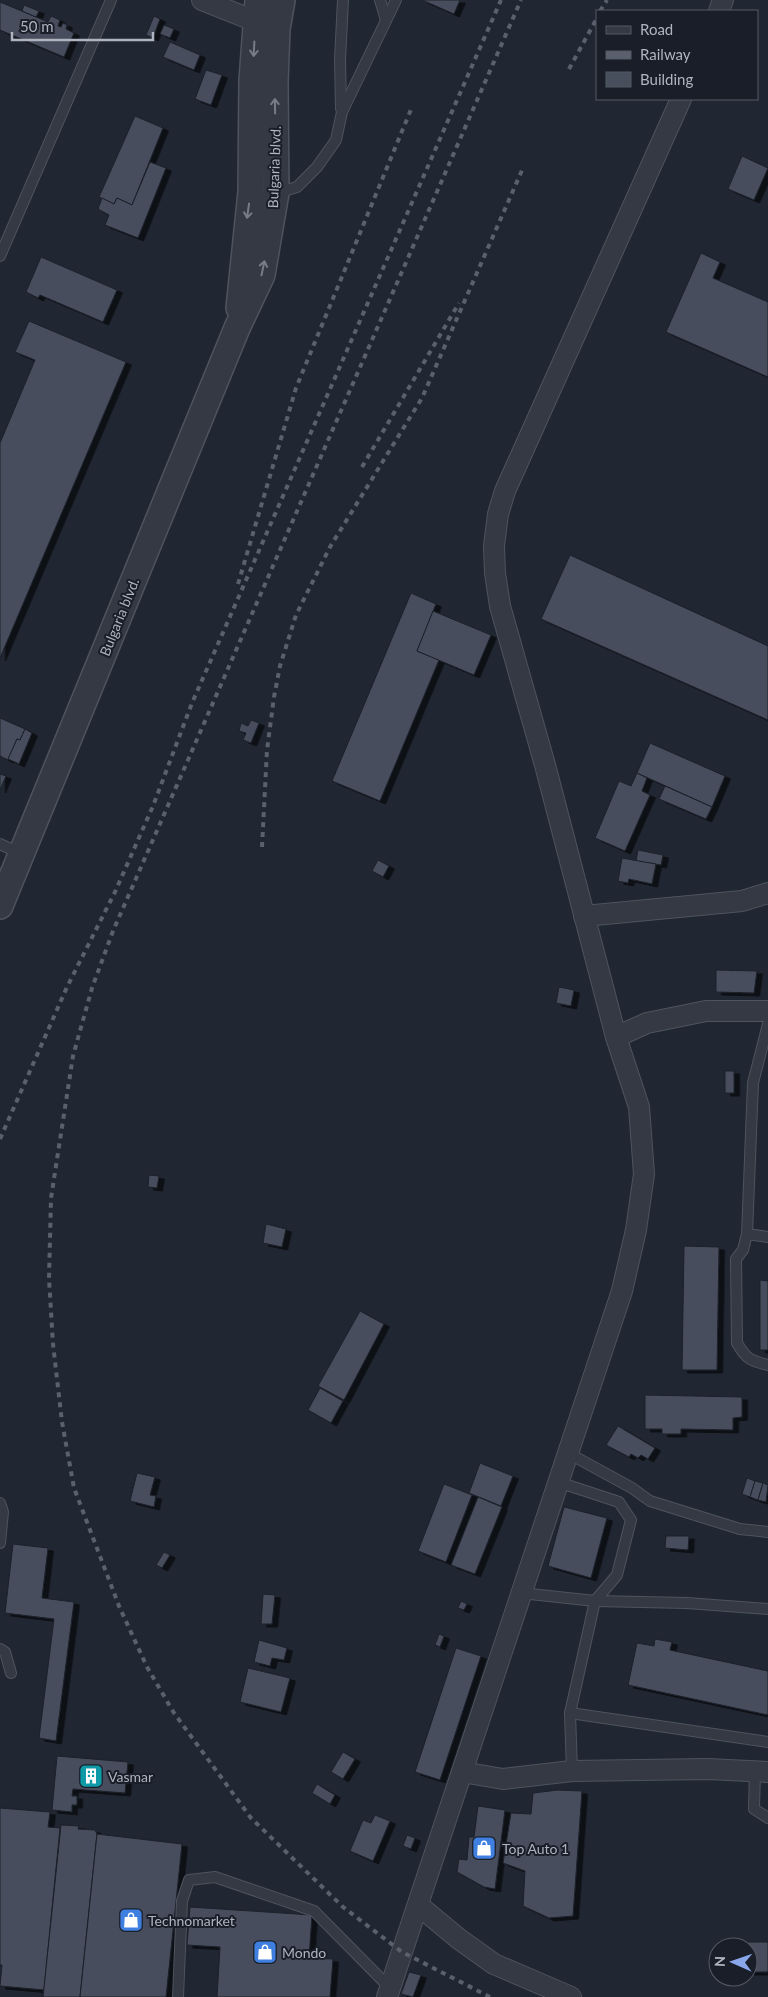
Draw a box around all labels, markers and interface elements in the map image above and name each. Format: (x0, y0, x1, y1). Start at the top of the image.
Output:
scale bar (12, 10, 154, 42)
legend (596, 10, 758, 100)
text: 50 m (20, 17, 54, 35)
text: Road (640, 20, 673, 38)
one-way arrow (249, 40, 258, 56)
text: Railway (640, 45, 691, 63)
text: Building (640, 70, 693, 88)
one-way arrow (270, 99, 280, 115)
street label: Bulgaria blvd. (264, 125, 284, 209)
one-way arrow (243, 203, 253, 219)
one-way arrow (259, 260, 268, 276)
street label: Bulgaria blvd. (96, 576, 142, 658)
building icon: Vasmar (78, 1763, 104, 1789)
place label: Vasmar (108, 1768, 153, 1785)
shop icon: Top Auto 1 (471, 1835, 497, 1861)
place label: Top Auto 1 (502, 1840, 569, 1857)
shop icon: Technomarket (118, 1907, 144, 1933)
place label: Technomarket (148, 1912, 235, 1929)
north arrow (708, 1937, 758, 1987)
shop icon: Mondo (252, 1939, 278, 1965)
place label: Mondo (282, 1944, 326, 1961)
text: N (711, 1956, 728, 1967)

